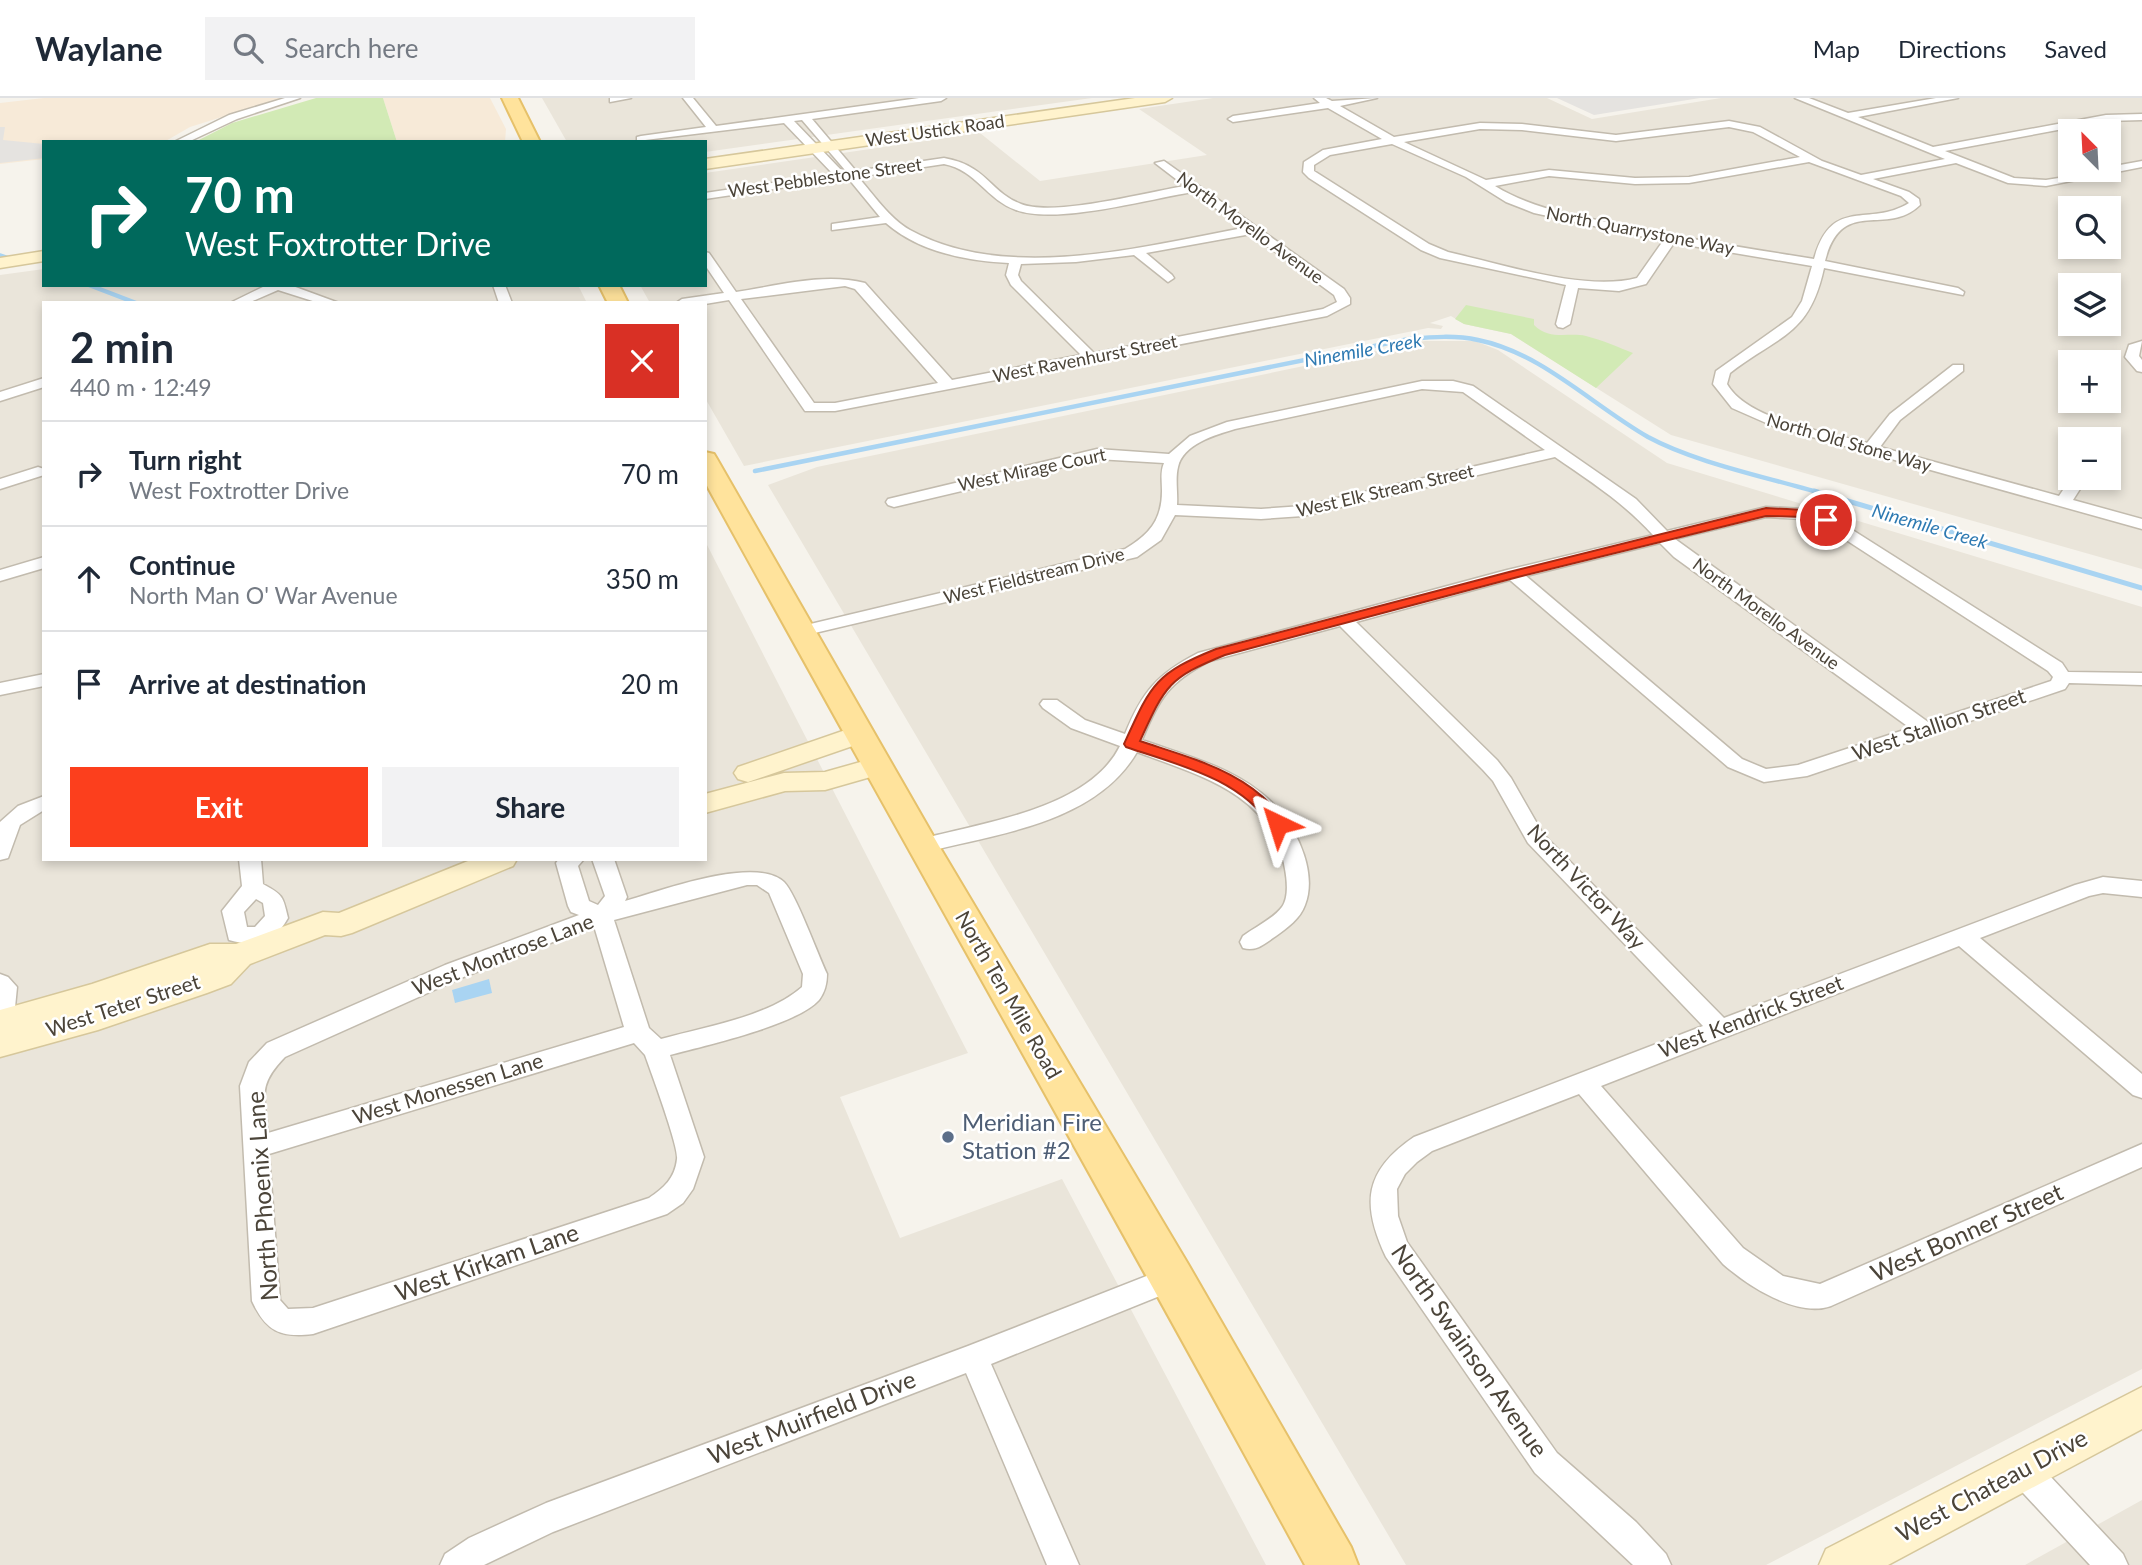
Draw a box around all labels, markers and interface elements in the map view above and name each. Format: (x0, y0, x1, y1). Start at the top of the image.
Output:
search box (205, 17, 695, 80)
text: Waylane (35, 28, 163, 68)
icon: search (229, 29, 267, 67)
text: Search here (285, 32, 419, 64)
text: Map (1813, 34, 1860, 63)
text: Directions (1898, 34, 2006, 63)
text: Saved (2044, 34, 2107, 63)
street label: West Ustick Road (864, 109, 1006, 151)
north arrow (2058, 119, 2121, 182)
map controls (2058, 119, 2121, 490)
street label: West Pebblestone Street (726, 152, 924, 202)
text: 70 m (185, 165, 295, 223)
street label: North Morello Avenue (1173, 167, 1328, 288)
icon: right (70, 168, 161, 259)
button: search (2058, 196, 2121, 259)
street label: North Quarrystone Way (1544, 201, 1737, 259)
text: West Foxtrotter Drive (185, 224, 491, 263)
button: layers (2058, 273, 2121, 336)
text: 2 min (70, 322, 174, 372)
button: close (605, 324, 679, 398)
water label: Ninemile Creek (1302, 328, 1425, 371)
street label: West Ravenhurst Street (991, 329, 1179, 387)
button: + (2058, 350, 2121, 413)
text: 440 m · 12:49 (70, 373, 212, 401)
street label: North Old Stone Way (1765, 408, 1935, 476)
button: − (2058, 427, 2121, 490)
street label: West Mirage Court (956, 442, 1108, 495)
text: Turn right (129, 444, 242, 476)
icon: right (70, 455, 108, 493)
text: 70 m (621, 458, 679, 490)
street label: West Elk Stream Street (1294, 459, 1476, 521)
text: West Foxtrotter Drive (129, 476, 349, 504)
pin (1796, 490, 1856, 550)
water label: Ninemile Creek (1870, 498, 1991, 553)
icon: arrive (1807, 501, 1845, 539)
street label: West Fieldstream Drive (941, 542, 1126, 608)
text: Continue (129, 549, 235, 581)
street label: North Morello Avenue (1689, 553, 1844, 674)
icon: ahead (70, 560, 108, 598)
text: 350 m (606, 563, 679, 595)
text: North Man O' War Avenue (129, 581, 398, 609)
icon: arrive (70, 665, 108, 703)
text: Arrive at destination (129, 668, 366, 700)
text: 20 m (621, 668, 679, 700)
street label: West Stallion Street (1849, 682, 2029, 765)
button: Exit (70, 767, 368, 847)
button: Share (382, 767, 679, 847)
position arrow (1241, 787, 1315, 861)
street label: North Victor Way (1523, 818, 1651, 954)
street label: North Ten Mile Road (951, 906, 1068, 1083)
street label: West Montrose Lane (408, 907, 597, 1000)
street label: West Teter Street (42, 968, 203, 1041)
street label: West Kendrick Street (1655, 969, 1847, 1062)
street label: West Monessen Lane (349, 1047, 546, 1128)
street label: North Phoenix Lane (240, 1090, 283, 1302)
place label: Meridian Fire Station #2 (962, 1107, 1102, 1164)
marker: Meridian Fire Station #2 (940, 1129, 956, 1145)
street label: West Bonner Street (1866, 1176, 2067, 1287)
street label: West Kirkam Lane (391, 1217, 582, 1307)
street label: North Swainson Avenue (1386, 1238, 1555, 1462)
street label: West Muirfield Drive (704, 1364, 919, 1470)
street label: West Chateau Drive (1891, 1422, 2092, 1547)

